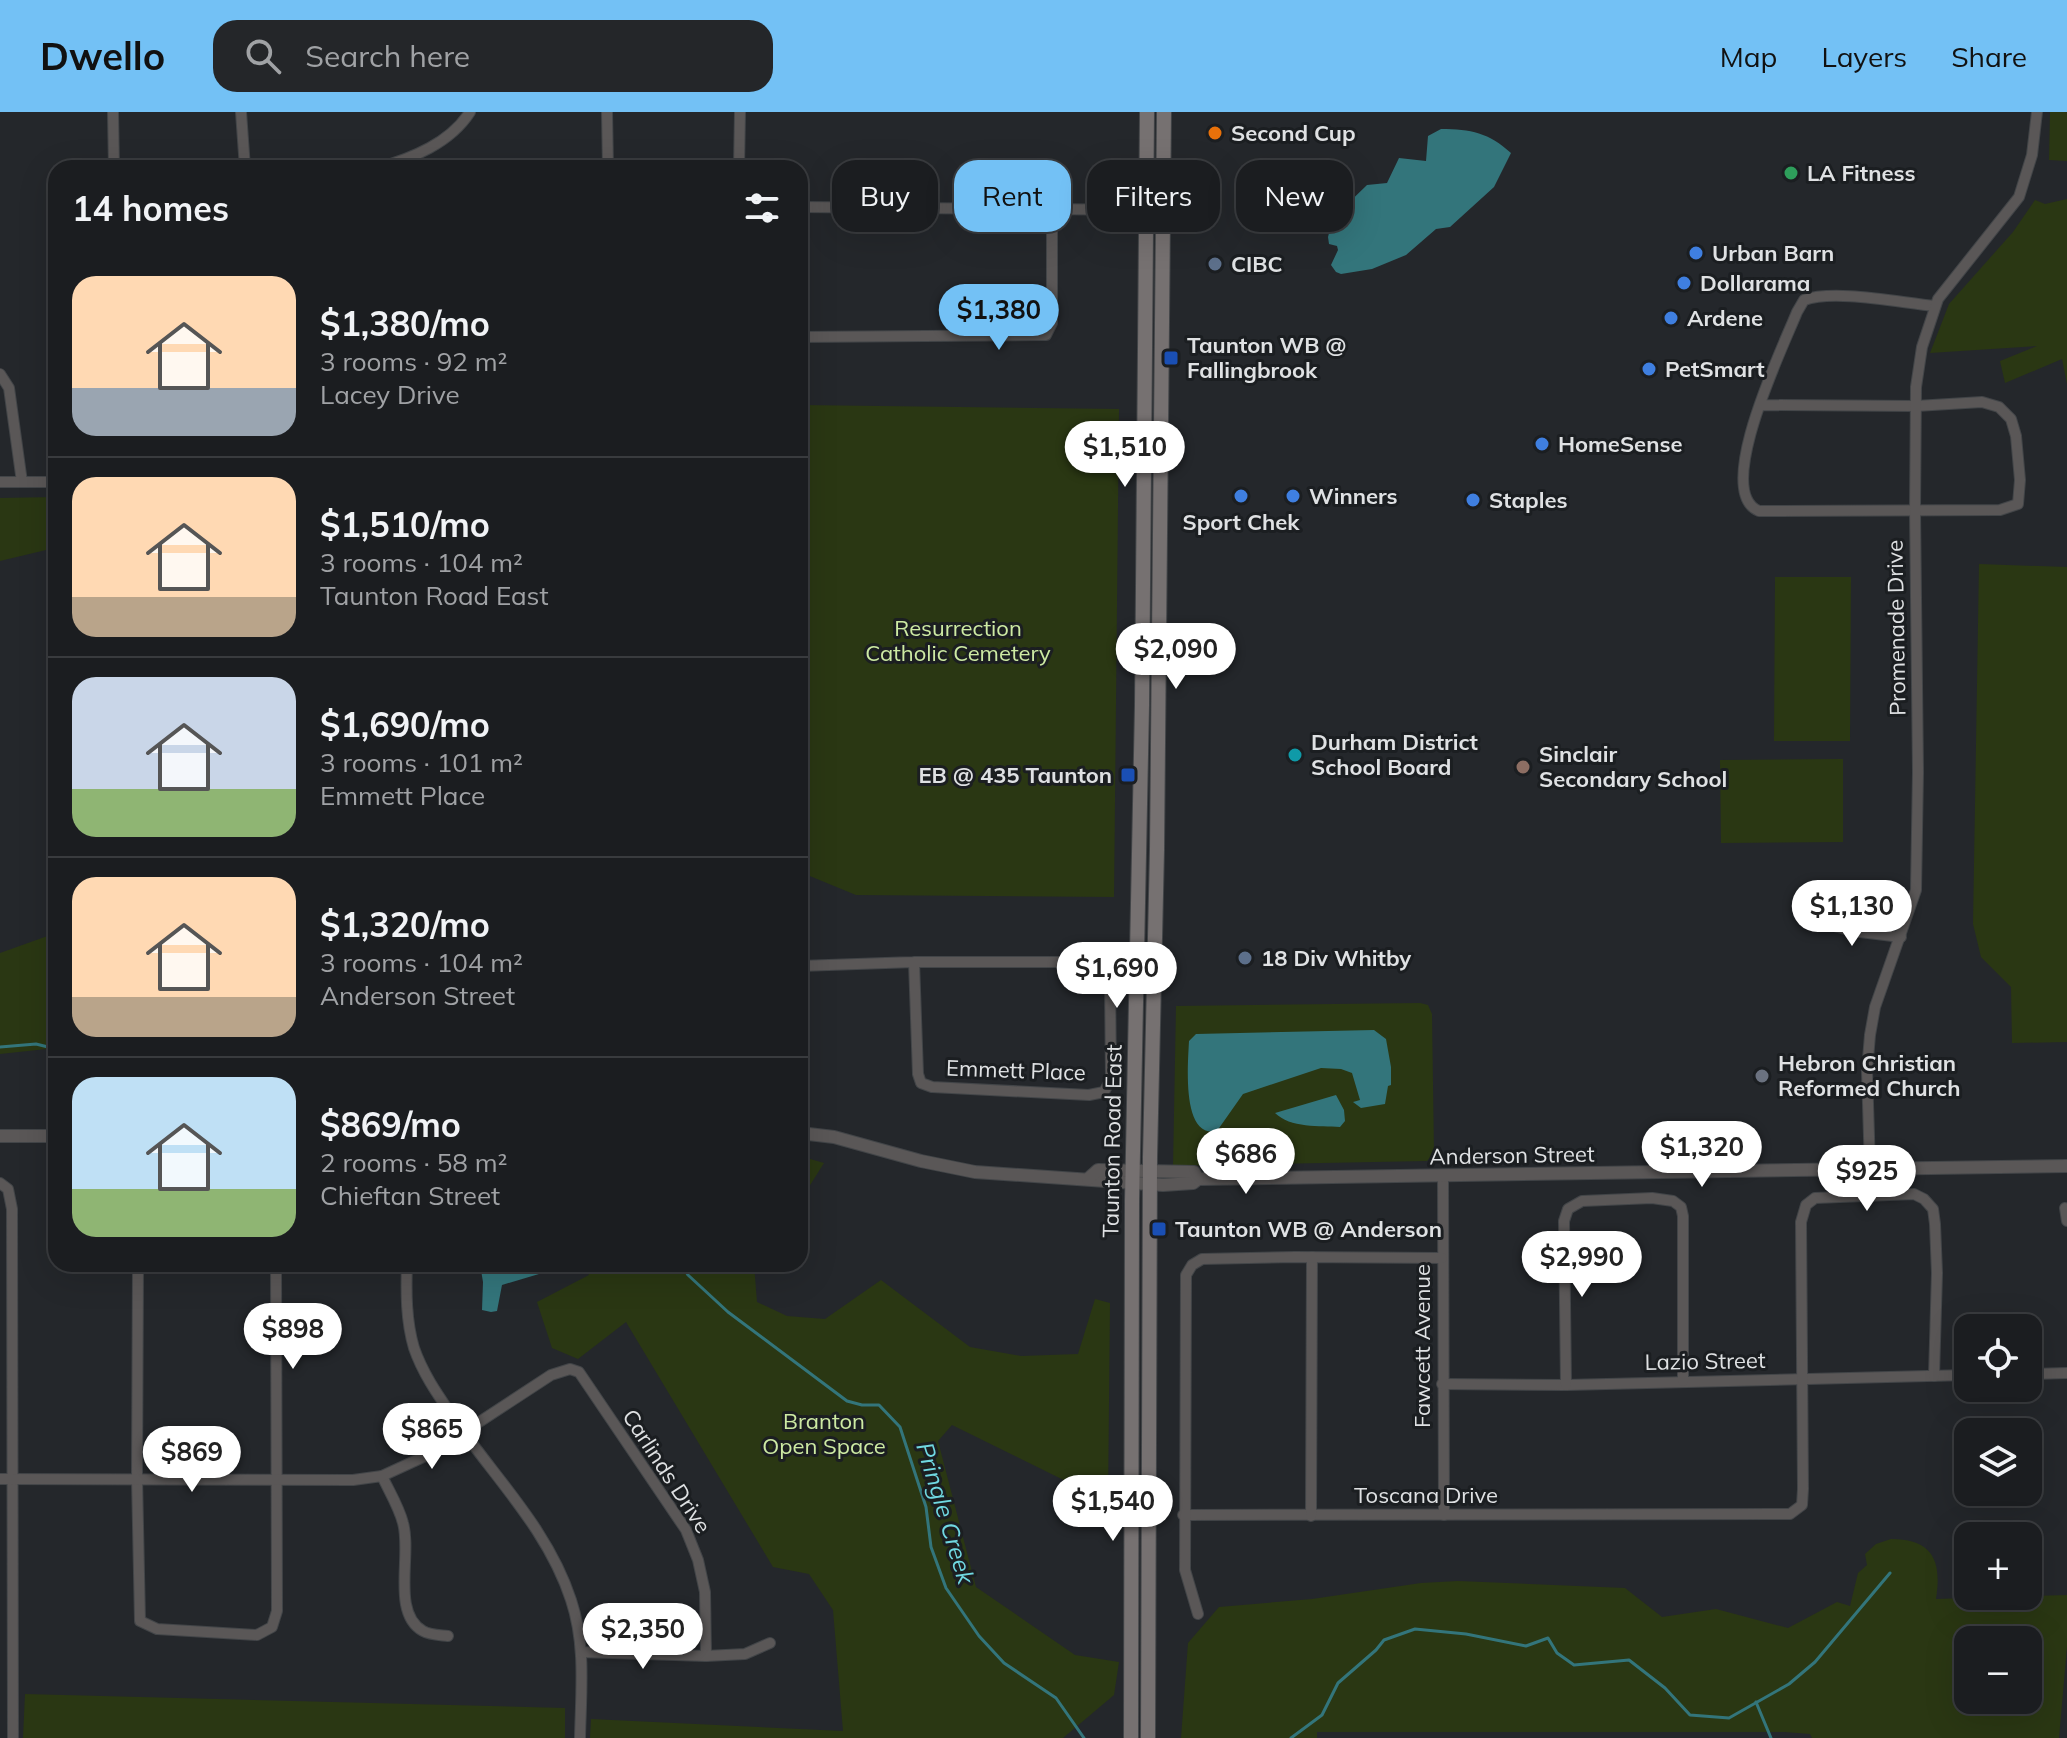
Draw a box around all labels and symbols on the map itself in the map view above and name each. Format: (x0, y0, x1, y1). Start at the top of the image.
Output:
place label: Second Cup (1231, 119, 1356, 147)
marker: Second Cup (1206, 124, 1224, 142)
place label: LA Fitness (1807, 159, 1916, 187)
marker: LA Fitness (1782, 164, 1800, 182)
place label: Urban Barn (1712, 239, 1834, 267)
marker: Urban Barn (1687, 244, 1705, 262)
place label: CIBC (1231, 250, 1283, 278)
marker: CIBC (1206, 255, 1224, 273)
place label: Dollarama (1700, 269, 1811, 297)
marker: Dollarama (1675, 274, 1693, 292)
pin: $1,380 (934, 284, 1064, 352)
place label: Ardene (1687, 304, 1763, 332)
marker: Ardene (1662, 309, 1680, 327)
place label: Taunton WB @ Fallingbrook (1187, 331, 1347, 384)
marker: Taunton WB @ Fallingbrook (1162, 349, 1180, 367)
place label: PetSmart (1665, 355, 1765, 383)
marker: PetSmart (1640, 360, 1658, 378)
pin: $1,510 (1060, 421, 1190, 489)
place label: HomeSense (1558, 430, 1682, 458)
marker: HomeSense (1533, 435, 1551, 453)
place label: Winners (1309, 482, 1398, 510)
place label: Staples (1489, 486, 1568, 514)
marker: Sport Chek (1232, 487, 1250, 505)
marker: Winners (1284, 487, 1302, 505)
marker: Staples (1464, 491, 1482, 509)
place label: Sport Chek (1182, 508, 1300, 536)
street label: Promenade Drive (1880, 540, 1912, 716)
park label: Resurrection Catholic Cemetery (865, 614, 1051, 667)
pin: $2,090 (1111, 623, 1241, 691)
place label: Durham District School Board (1311, 728, 1478, 781)
place label: Sinclair Secondary School (1539, 740, 1727, 793)
marker: Durham District School Board (1286, 746, 1304, 764)
marker: Sinclair Secondary School (1514, 758, 1532, 776)
place label: EB @ 435 Taunton (918, 761, 1112, 789)
marker: EB @ 435 Taunton (1119, 766, 1137, 784)
pin: $1,130 (1787, 880, 1917, 948)
pin: $1,690 (1052, 942, 1182, 1010)
place label: 18 Div Whitby (1261, 944, 1411, 972)
marker: 18 Div Whitby (1236, 949, 1254, 967)
street label: Taunton Road East (1096, 1044, 1128, 1238)
place label: Hebron Christian Reformed Church (1778, 1049, 1960, 1102)
street label: Emmett Place (946, 1054, 1086, 1086)
marker: Hebron Christian Reformed Church (1753, 1067, 1771, 1085)
pin: $1,320 (1637, 1121, 1767, 1189)
pin: $686 (1199, 1128, 1293, 1196)
street label: Anderson Street (1429, 1140, 1595, 1170)
pin: $925 (1820, 1145, 1914, 1213)
place label: Taunton WB @ Anderson (1175, 1215, 1442, 1243)
marker: Taunton WB @ Anderson (1150, 1220, 1168, 1238)
pin: $2,990 (1517, 1231, 1647, 1299)
street label: Fawcett Avenue (1408, 1264, 1436, 1428)
pin: $898 (246, 1303, 340, 1371)
street label: Lazio Street (1644, 1346, 1766, 1376)
pin: $865 (385, 1403, 479, 1471)
street label: Carlinds Drive (617, 1404, 717, 1538)
park label: Branton Open Space (762, 1407, 886, 1460)
pin: $869 (145, 1426, 239, 1494)
water label: Pringle Creek (910, 1438, 982, 1588)
pin: $1,540 (1048, 1475, 1178, 1543)
street label: Toscana Drive (1354, 1481, 1498, 1509)
pin: $2,350 (578, 1603, 708, 1671)

